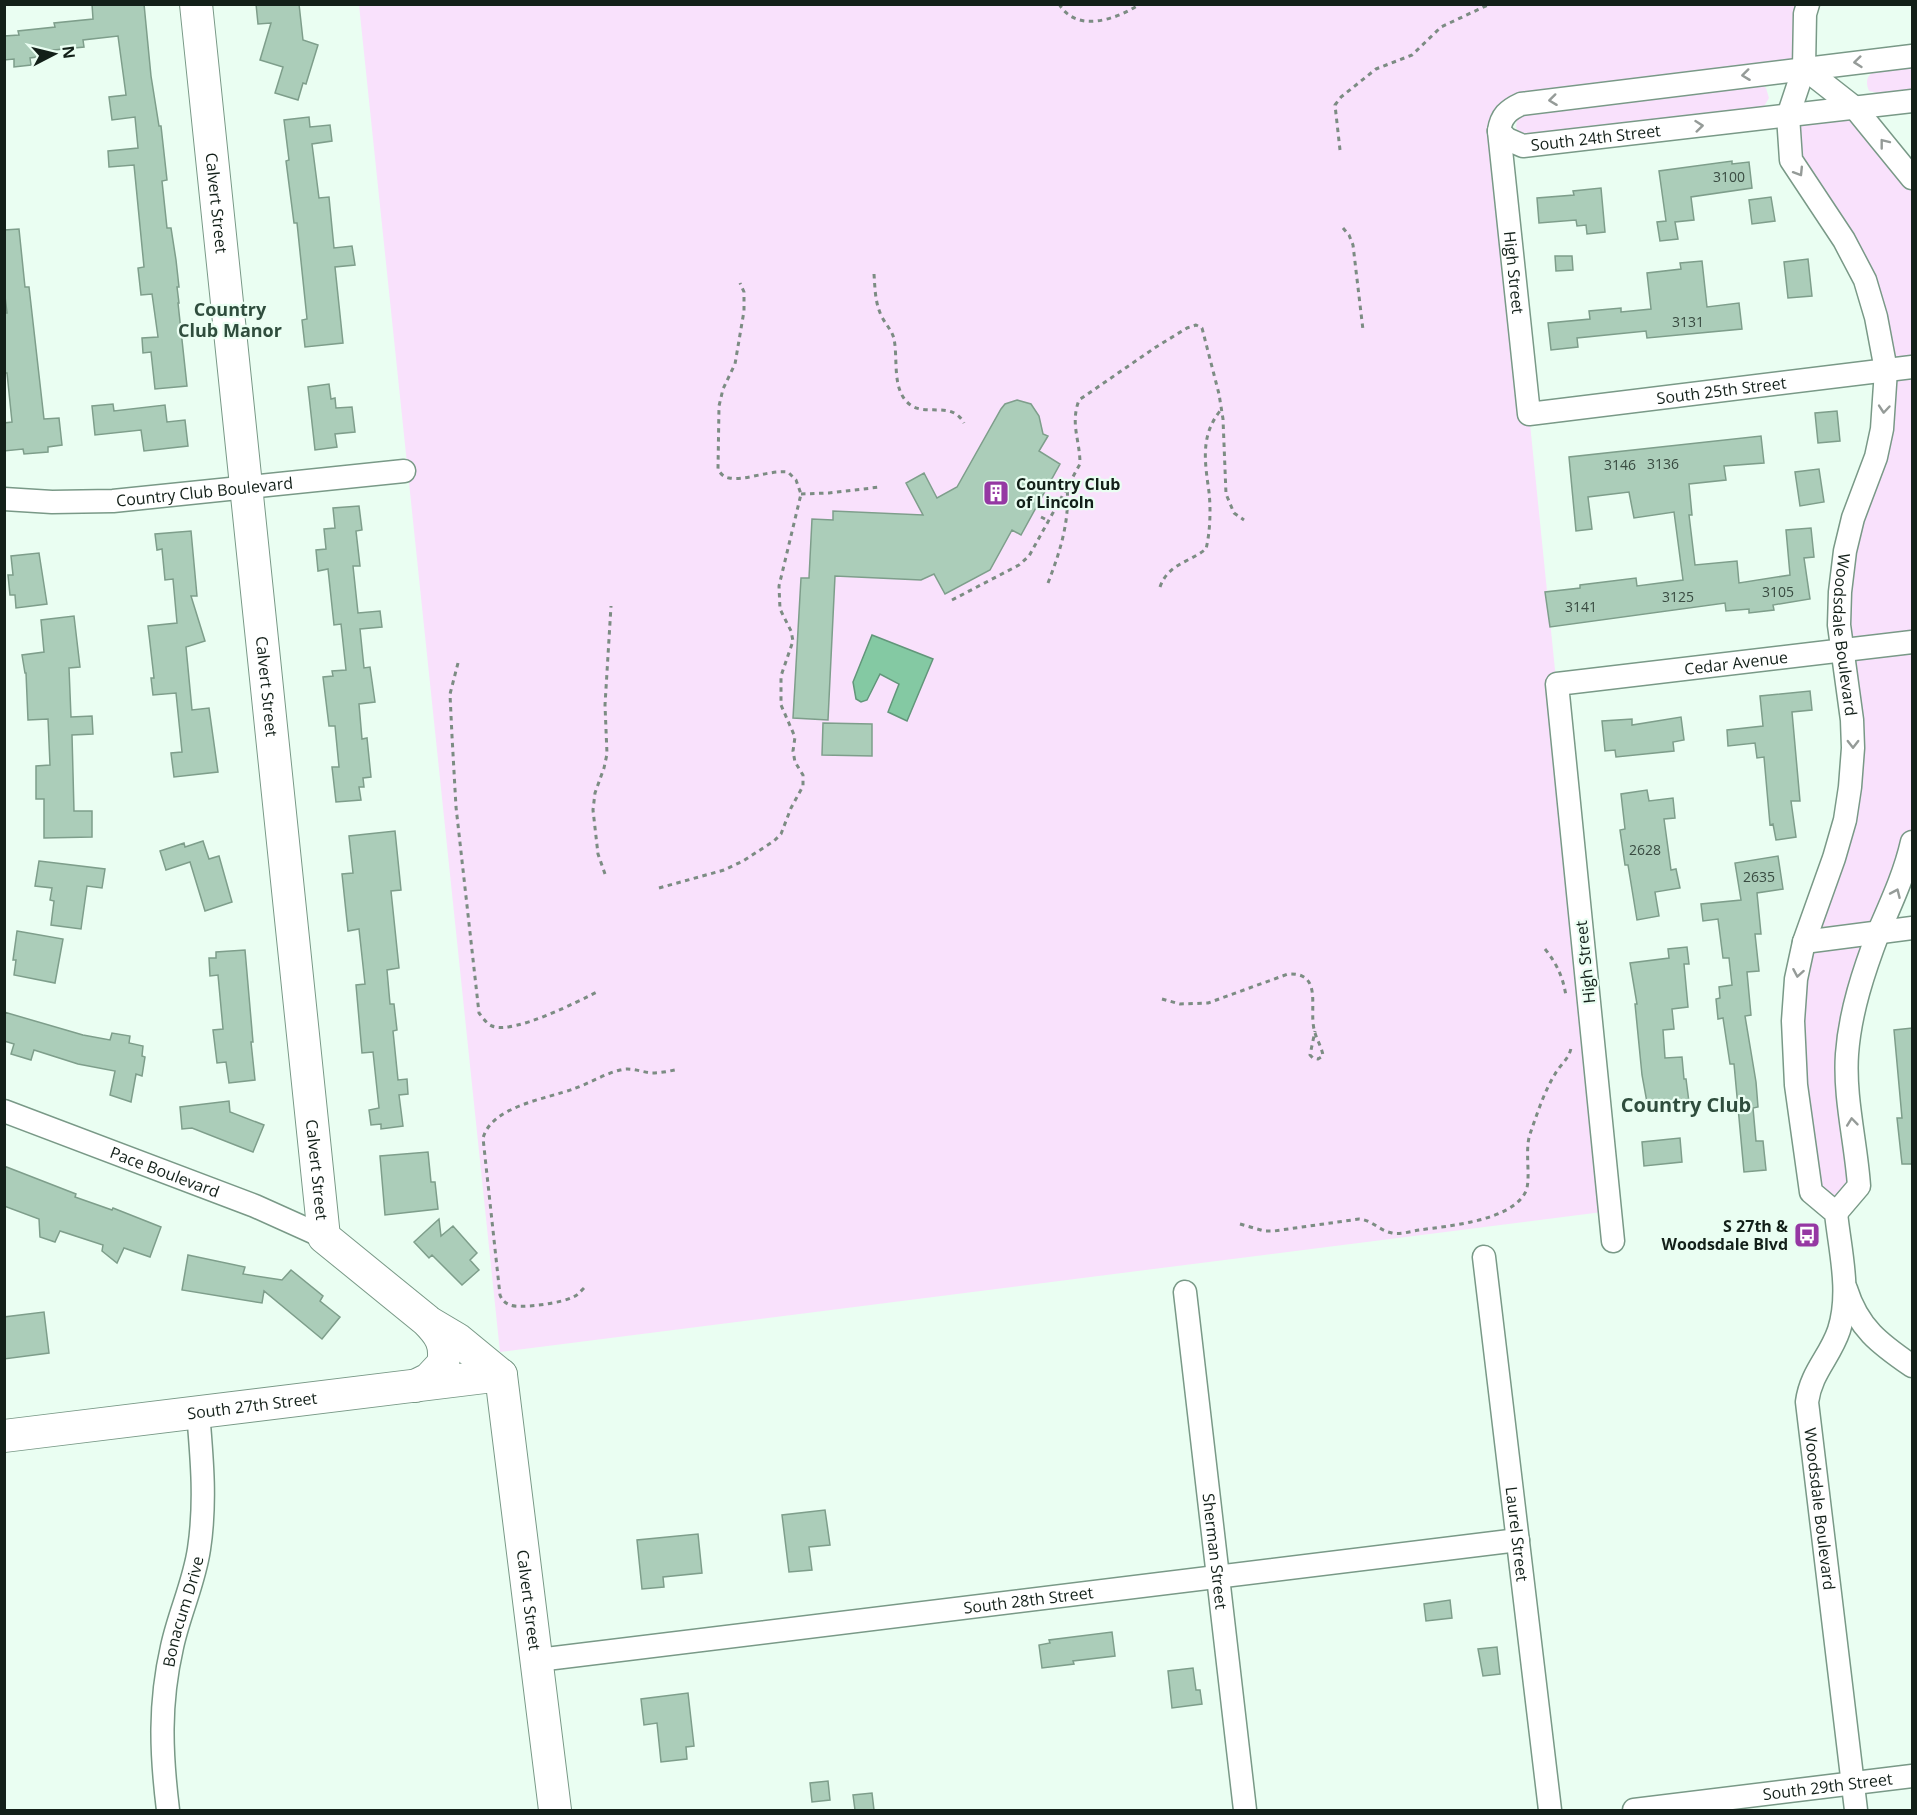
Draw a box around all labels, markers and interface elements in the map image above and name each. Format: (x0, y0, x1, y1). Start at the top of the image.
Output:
north arrow (24, 24, 84, 84)
text: N (57, 44, 81, 60)
one-way arrow (1854, 55, 1863, 68)
one-way arrow (1741, 68, 1751, 81)
one-way arrow (1548, 93, 1557, 105)
street label: South 24th Street (1530, 119, 1662, 156)
one-way arrow (1694, 120, 1703, 133)
one-way arrow (1881, 139, 1892, 150)
street label: Calvert Street (200, 152, 233, 255)
one-way arrow (1792, 166, 1804, 176)
house number: 3100 (1713, 167, 1745, 186)
street label: High Street (1499, 230, 1529, 315)
district label: Country Club Manor (178, 297, 282, 342)
house number: 3131 (1672, 312, 1704, 331)
street label: South 25th Street (1655, 371, 1788, 409)
one-way arrow (1878, 404, 1891, 413)
house number: 3136 (1647, 454, 1679, 473)
house number: 3146 (1604, 455, 1636, 474)
street label: Country Club Boulevard (115, 472, 294, 512)
place label: Country Club of Lincoln (1016, 473, 1120, 513)
building icon: Country Club of Lincoln (981, 478, 1011, 508)
street label: Woodsdale Boulevard (1828, 552, 1862, 717)
house number: 3105 (1762, 582, 1794, 601)
house number: 3125 (1662, 587, 1694, 606)
house number: 3141 (1565, 597, 1597, 616)
street label: Calvert Street (251, 635, 283, 738)
street label: Cedar Avenue (1683, 646, 1789, 680)
one-way arrow (1847, 739, 1859, 748)
house number: 2628 (1629, 840, 1661, 859)
house number: 2635 (1743, 867, 1775, 886)
one-way arrow (1889, 889, 1901, 900)
street label: High Street (1570, 919, 1600, 1005)
one-way arrow (1792, 967, 1805, 977)
district label: Country Club (1621, 1091, 1751, 1118)
one-way arrow (1846, 1117, 1859, 1126)
street label: Calvert Street (301, 1118, 333, 1221)
street label: Pace Boulevard (107, 1141, 223, 1203)
place label: S 27th & Woodsdale Blvd (1662, 1215, 1788, 1255)
bus stop icon: S 27th & Woodsdale Blvd (1792, 1220, 1822, 1250)
street label: South 27th Street (186, 1387, 319, 1424)
street label: Woodsdale Boulevard (1799, 1427, 1841, 1591)
street label: Laurel Street (1500, 1485, 1534, 1583)
street label: Sherman Street (1197, 1492, 1233, 1611)
street label: Calvert Street (512, 1549, 546, 1652)
street label: Bonacum Drive (157, 1554, 209, 1669)
street label: South 28th Street (962, 1581, 1095, 1619)
street label: South 29th Street (1761, 1767, 1894, 1805)

